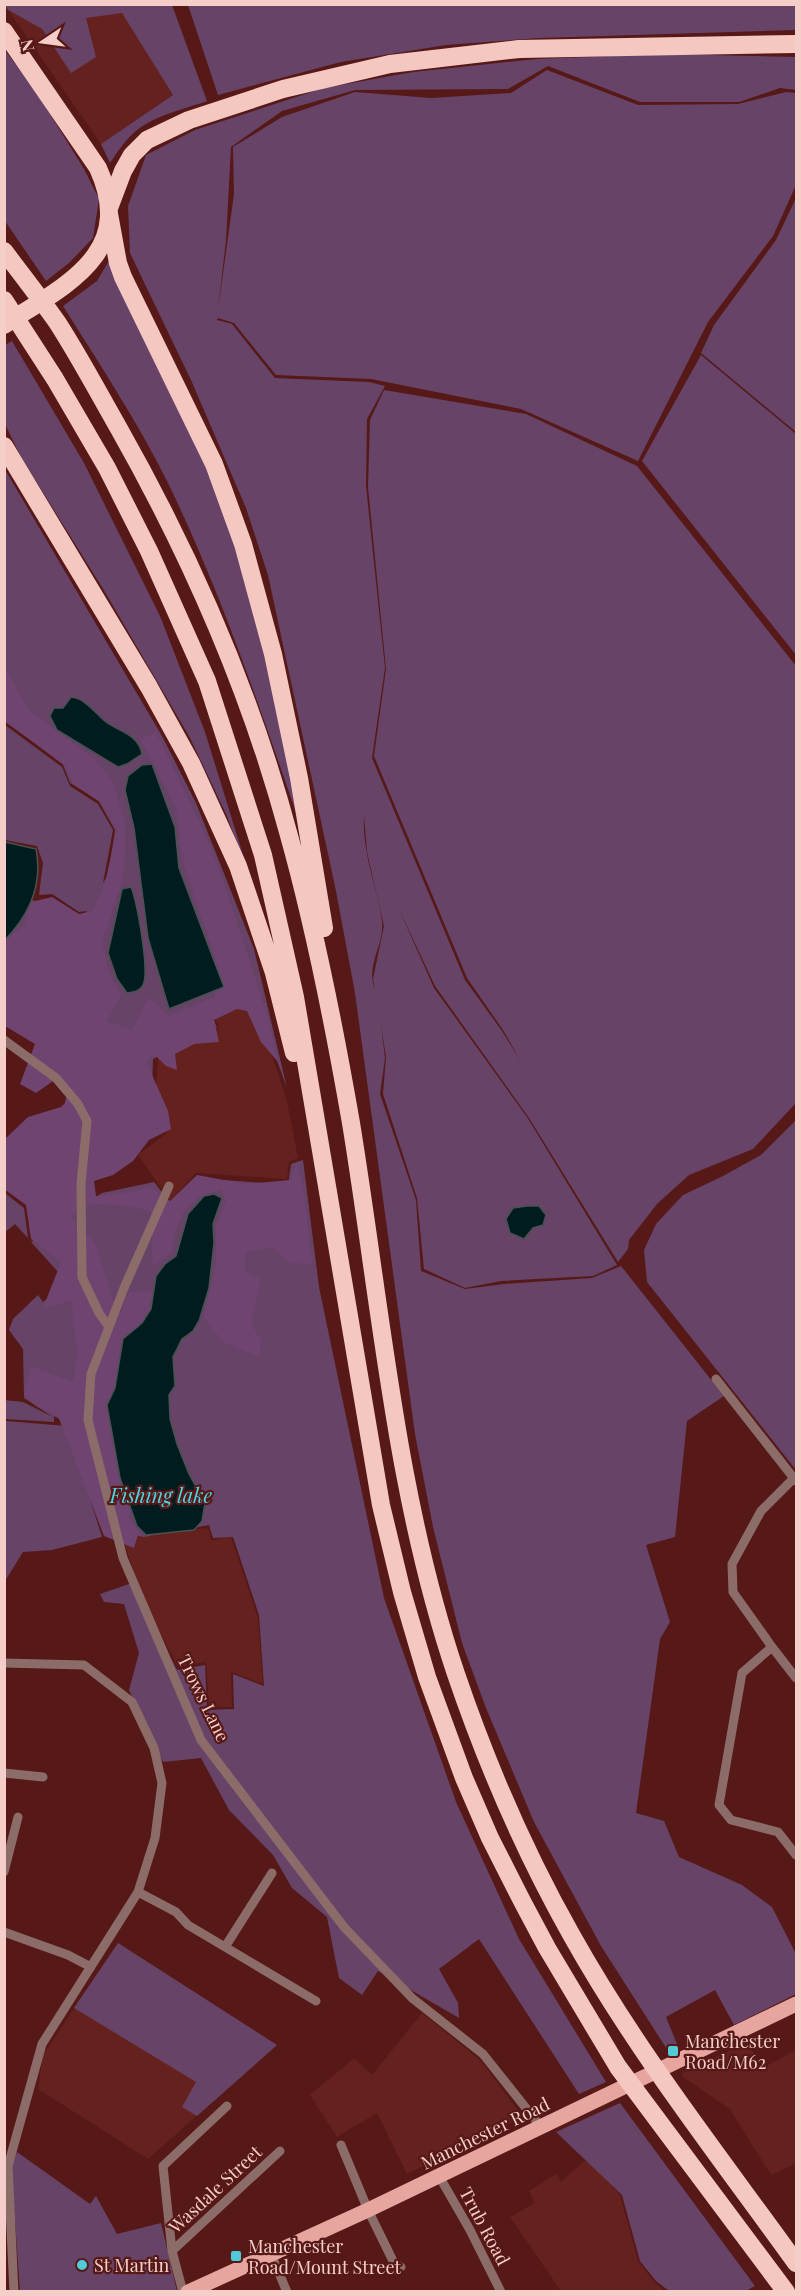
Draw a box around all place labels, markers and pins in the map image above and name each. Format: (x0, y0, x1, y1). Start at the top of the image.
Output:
place label: Manchester Road/M62 (685, 2029, 780, 2074)
marker: Manchester Road/M62 (666, 2044, 680, 2058)
place label: Manchester Road/Mount Street (248, 2234, 402, 2279)
marker: Manchester Road/Mount Street (229, 2249, 243, 2263)
place label: St Martin (94, 2253, 169, 2277)
marker: St Martin (75, 2258, 89, 2272)

